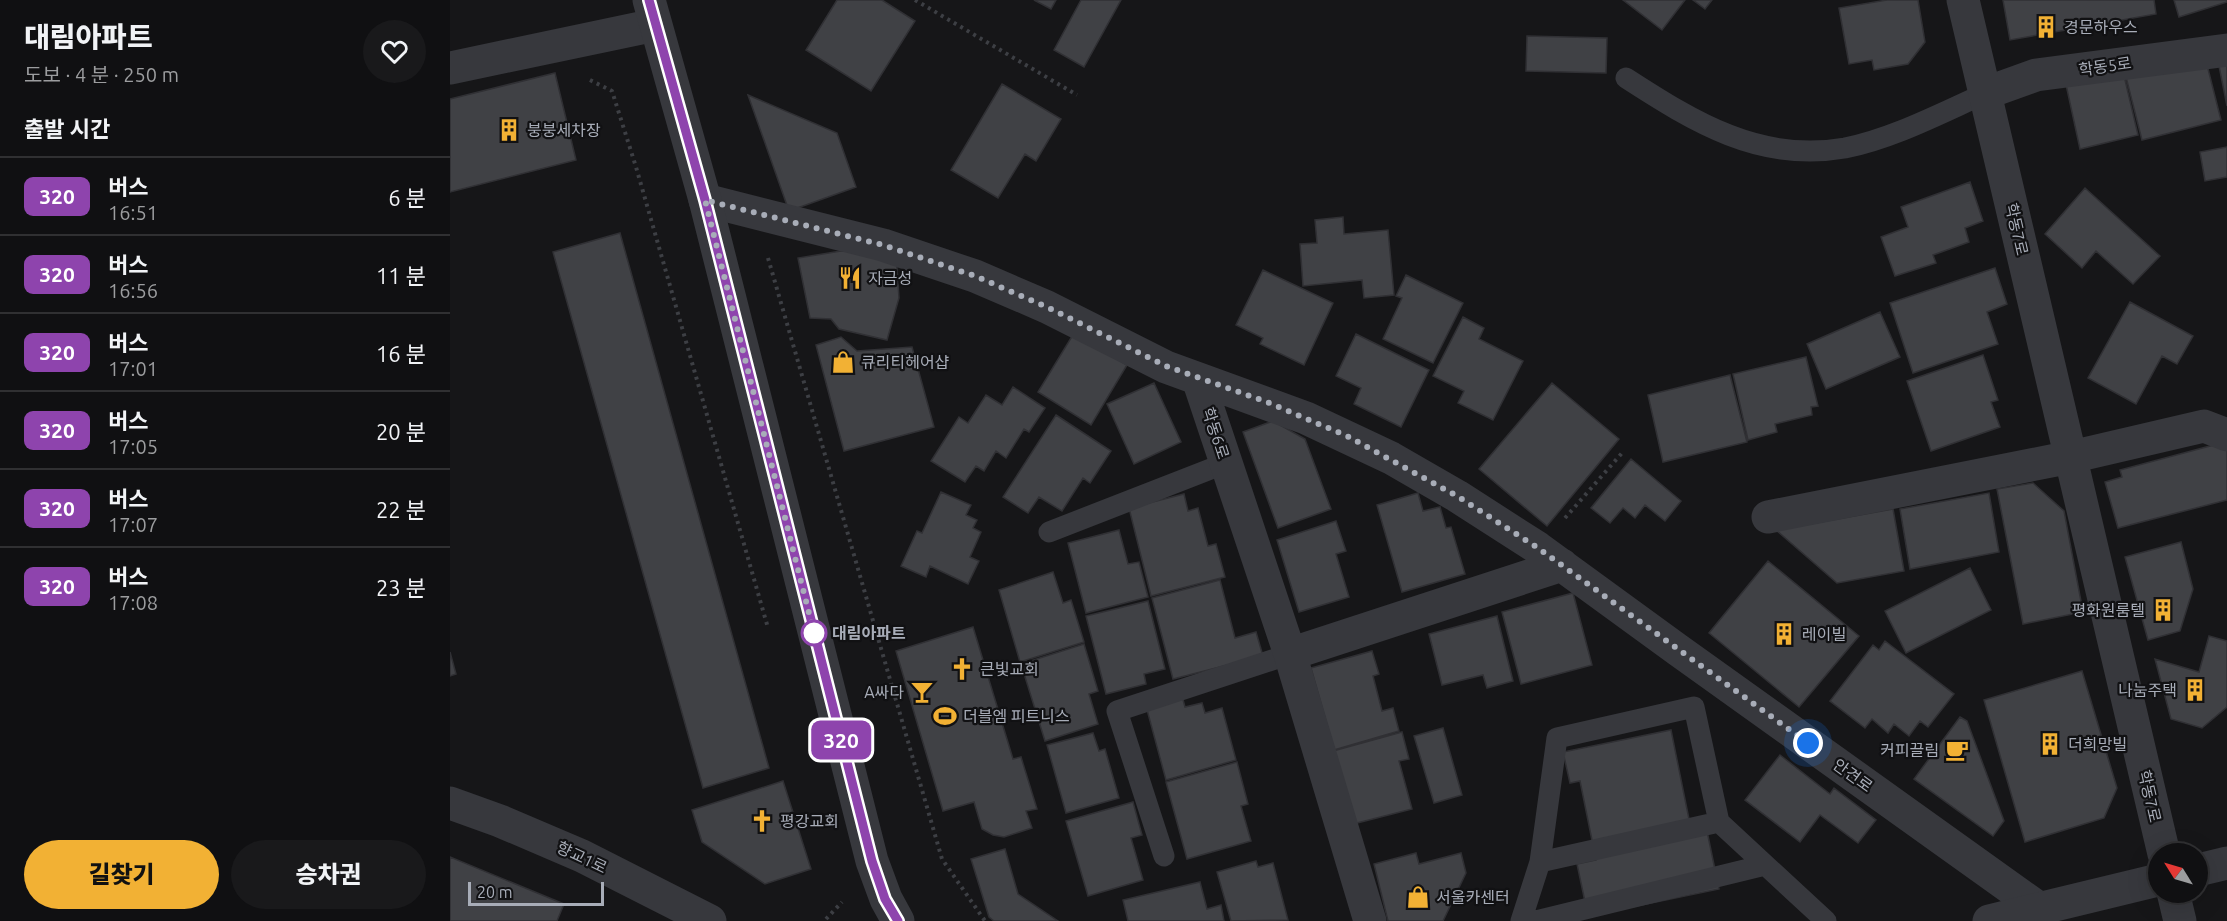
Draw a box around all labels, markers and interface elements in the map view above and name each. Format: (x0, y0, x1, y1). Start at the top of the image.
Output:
building icon: 경문하우스 (2033, 14, 2059, 40)
place label: 경문하우스 (2064, 18, 2138, 36)
button: heart (363, 20, 426, 83)
text: 대림아파트 (24, 21, 153, 52)
street label: 학동5로 (2077, 53, 2133, 79)
text: 도보 · 4 분 · 250 m (24, 63, 179, 86)
text: 출발 시간 (24, 116, 110, 141)
building icon: 붕붕세차장 (496, 117, 522, 143)
place label: 붕붕세차장 (527, 121, 601, 139)
text: 버스 (108, 174, 148, 199)
text: 320 (39, 184, 75, 208)
text: 6 분 (388, 185, 426, 210)
text: 16:51 (108, 201, 158, 224)
street label: 학동7로 (2002, 201, 2032, 257)
text: 버스 (108, 252, 148, 277)
text: 320 (39, 262, 75, 286)
text: 11 분 (376, 263, 426, 288)
restaurant icon: 자금성 (837, 265, 863, 291)
place label: 자금성 (868, 269, 912, 287)
text: 16:56 (108, 279, 158, 302)
text: 버스 (108, 330, 148, 355)
text: 320 (39, 340, 75, 364)
text: 16 분 (376, 341, 426, 366)
shop icon: 큐리티헤어샵 (830, 349, 856, 375)
place label: 큐리티헤어샵 (861, 353, 950, 371)
text: 17:01 (108, 357, 158, 380)
street label: 학동6로 (1199, 405, 1233, 461)
text: 버스 (108, 408, 148, 433)
text: 320 (39, 418, 75, 442)
text: 20 분 (376, 419, 426, 444)
text: 17:05 (108, 435, 158, 458)
text: 버스 (108, 486, 148, 511)
text: 320 (39, 496, 75, 520)
text: 22 분 (376, 497, 426, 522)
text: 17:07 (108, 513, 158, 536)
text: 버스 (108, 564, 148, 589)
text: 320 (39, 574, 75, 598)
text: 23 분 (376, 575, 426, 600)
text: 17:08 (108, 591, 158, 614)
building icon: 평화원룸텔 (2150, 597, 2176, 623)
place label: 평화원룸텔 (2071, 601, 2145, 619)
marker: 대림아파트 (801, 620, 827, 646)
building icon: 레이빌 (1771, 621, 1797, 647)
place label: 대림아파트 (832, 624, 906, 642)
place label: 레이빌 (1802, 625, 1846, 643)
church icon: 큰빛교회 (949, 656, 975, 682)
place label: 큰빛교회 (980, 660, 1039, 678)
building icon: 나눔주택 (2182, 677, 2208, 703)
bar icon: A싸다 (909, 679, 935, 705)
place label: 나눔주택 (2118, 681, 2177, 699)
place label: A싸다 (864, 683, 904, 701)
sports icon: 더블엠 피트니스 (932, 703, 958, 729)
place label: 더블엠 피트니스 (963, 707, 1070, 725)
line badge: 320 (806, 720, 876, 760)
text: 320 (823, 728, 859, 752)
your location (1793, 728, 1823, 758)
building icon: 더희망빌 (2037, 731, 2063, 757)
place label: 더희망빌 (2068, 735, 2127, 753)
cafe icon: 커피끌림 (1944, 737, 1970, 763)
place label: 커피끌림 (1880, 741, 1939, 759)
street label: 안견로 (1830, 755, 1876, 795)
street label: 학동7로 (2135, 768, 2165, 824)
church icon: 평강교회 (749, 808, 775, 834)
place label: 평강교회 (780, 812, 839, 830)
street label: 향교1로 (554, 838, 610, 877)
button: 길찾기 (24, 840, 219, 909)
button: 승차권 (231, 840, 426, 909)
north arrow (2148, 843, 2208, 903)
map controls (2148, 843, 2208, 903)
scale bar (468, 879, 604, 906)
text: 20 m (477, 883, 513, 901)
shop icon: 서울카센터 (1405, 884, 1431, 910)
place label: 서울카센터 (1436, 888, 1510, 906)

